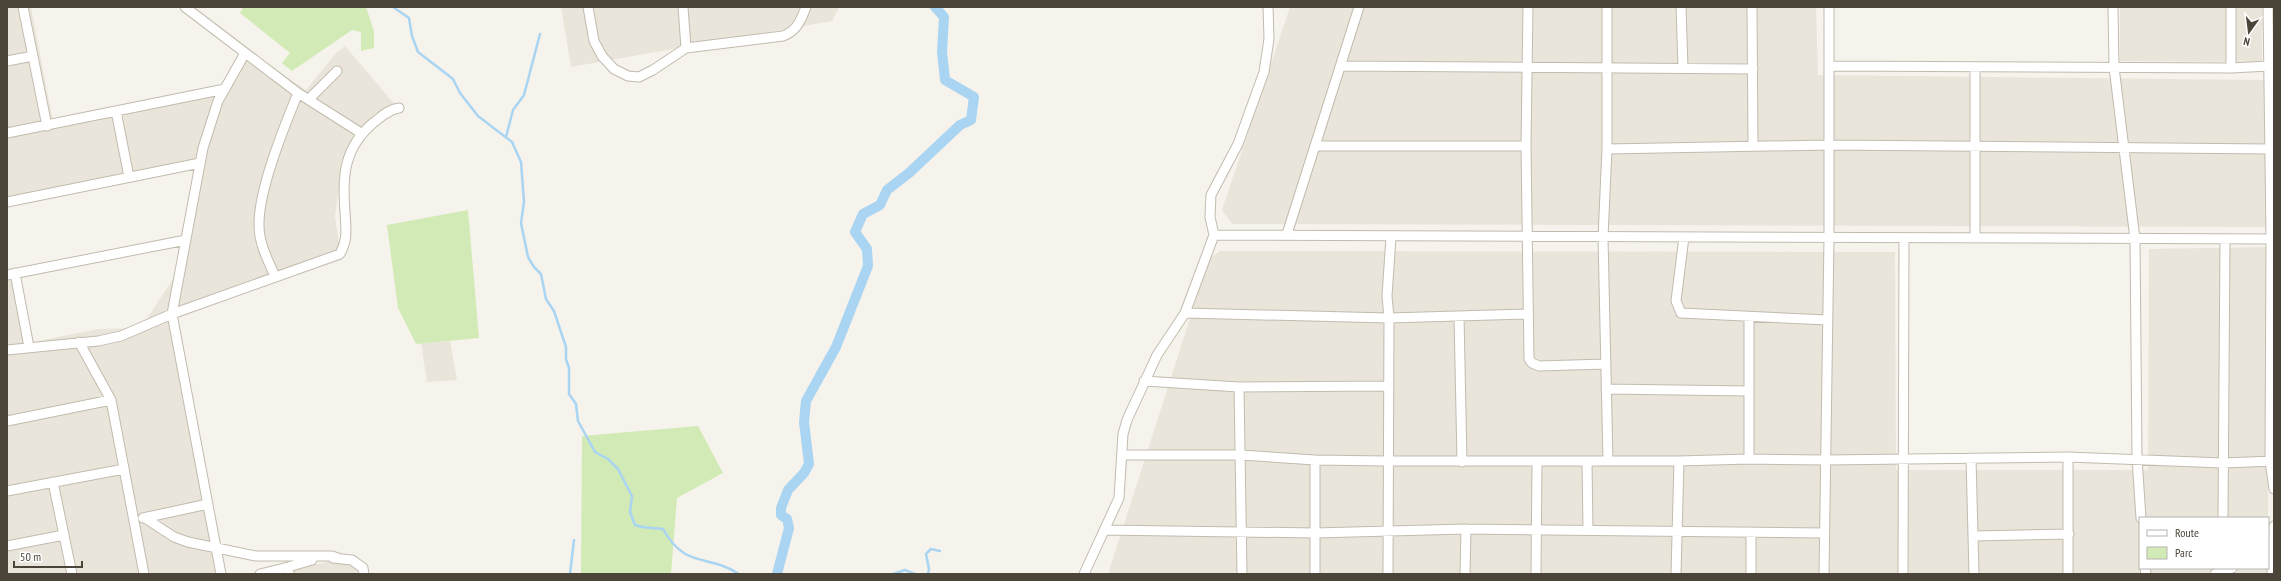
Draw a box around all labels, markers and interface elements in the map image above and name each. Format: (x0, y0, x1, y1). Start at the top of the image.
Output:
north arrow (2229, 12, 2269, 52)
text: N (2242, 34, 2251, 49)
legend (2139, 517, 2269, 569)
text: Route (2175, 525, 2199, 540)
scale bar (14, 543, 82, 569)
text: Parc (2175, 545, 2193, 560)
text: 50 m (20, 549, 41, 564)

